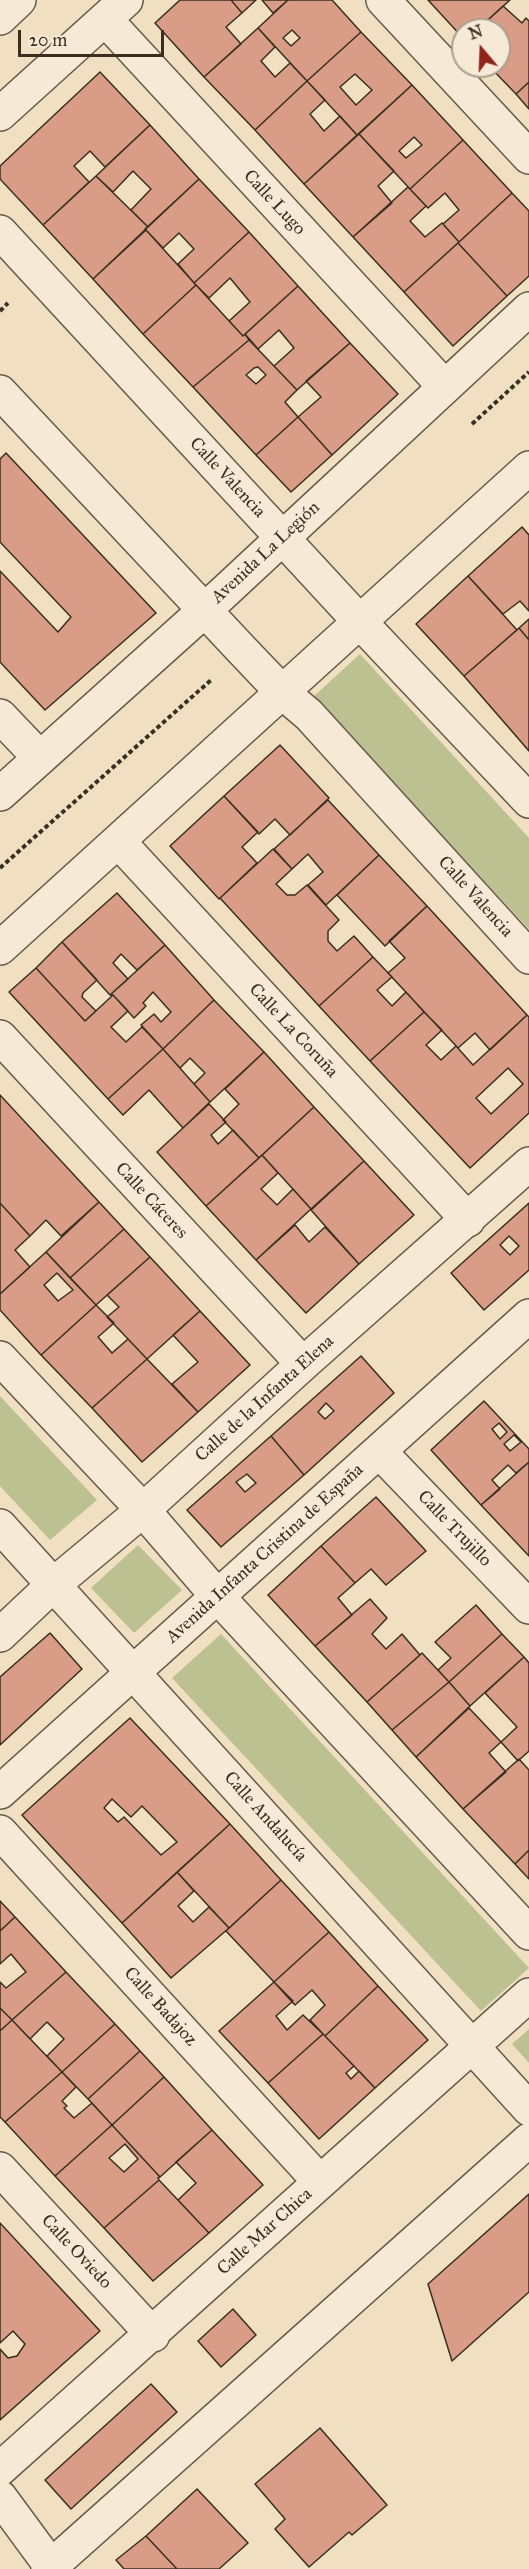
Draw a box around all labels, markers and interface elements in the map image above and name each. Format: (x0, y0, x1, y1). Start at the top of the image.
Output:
scale bar (21, 18, 166, 56)
north arrow (451, 18, 511, 78)
text: N (466, 21, 485, 44)
text: 20 m (29, 29, 67, 51)
street label: Calle Lugo (238, 166, 310, 240)
street label: Calle Valencia (184, 433, 270, 523)
street label: Avenida La Legión (207, 497, 325, 609)
street label: Calle Valencia (433, 852, 517, 942)
street label: Calle La Coruña (244, 979, 342, 1083)
street label: Calle Cáceres (110, 1158, 192, 1244)
street label: Calle de la Infanta Elena (191, 1331, 339, 1467)
street label: Avenida Infanta Cristina de España (162, 1460, 368, 1648)
street label: Calle Trujillo (412, 1486, 496, 1572)
street label: Calle Andalucía (219, 1767, 311, 1867)
street label: Calle Badajoz (119, 1963, 201, 2051)
street label: Calle Mar Chica (213, 2184, 317, 2280)
street label: Calle Oviedo (36, 2210, 116, 2294)

